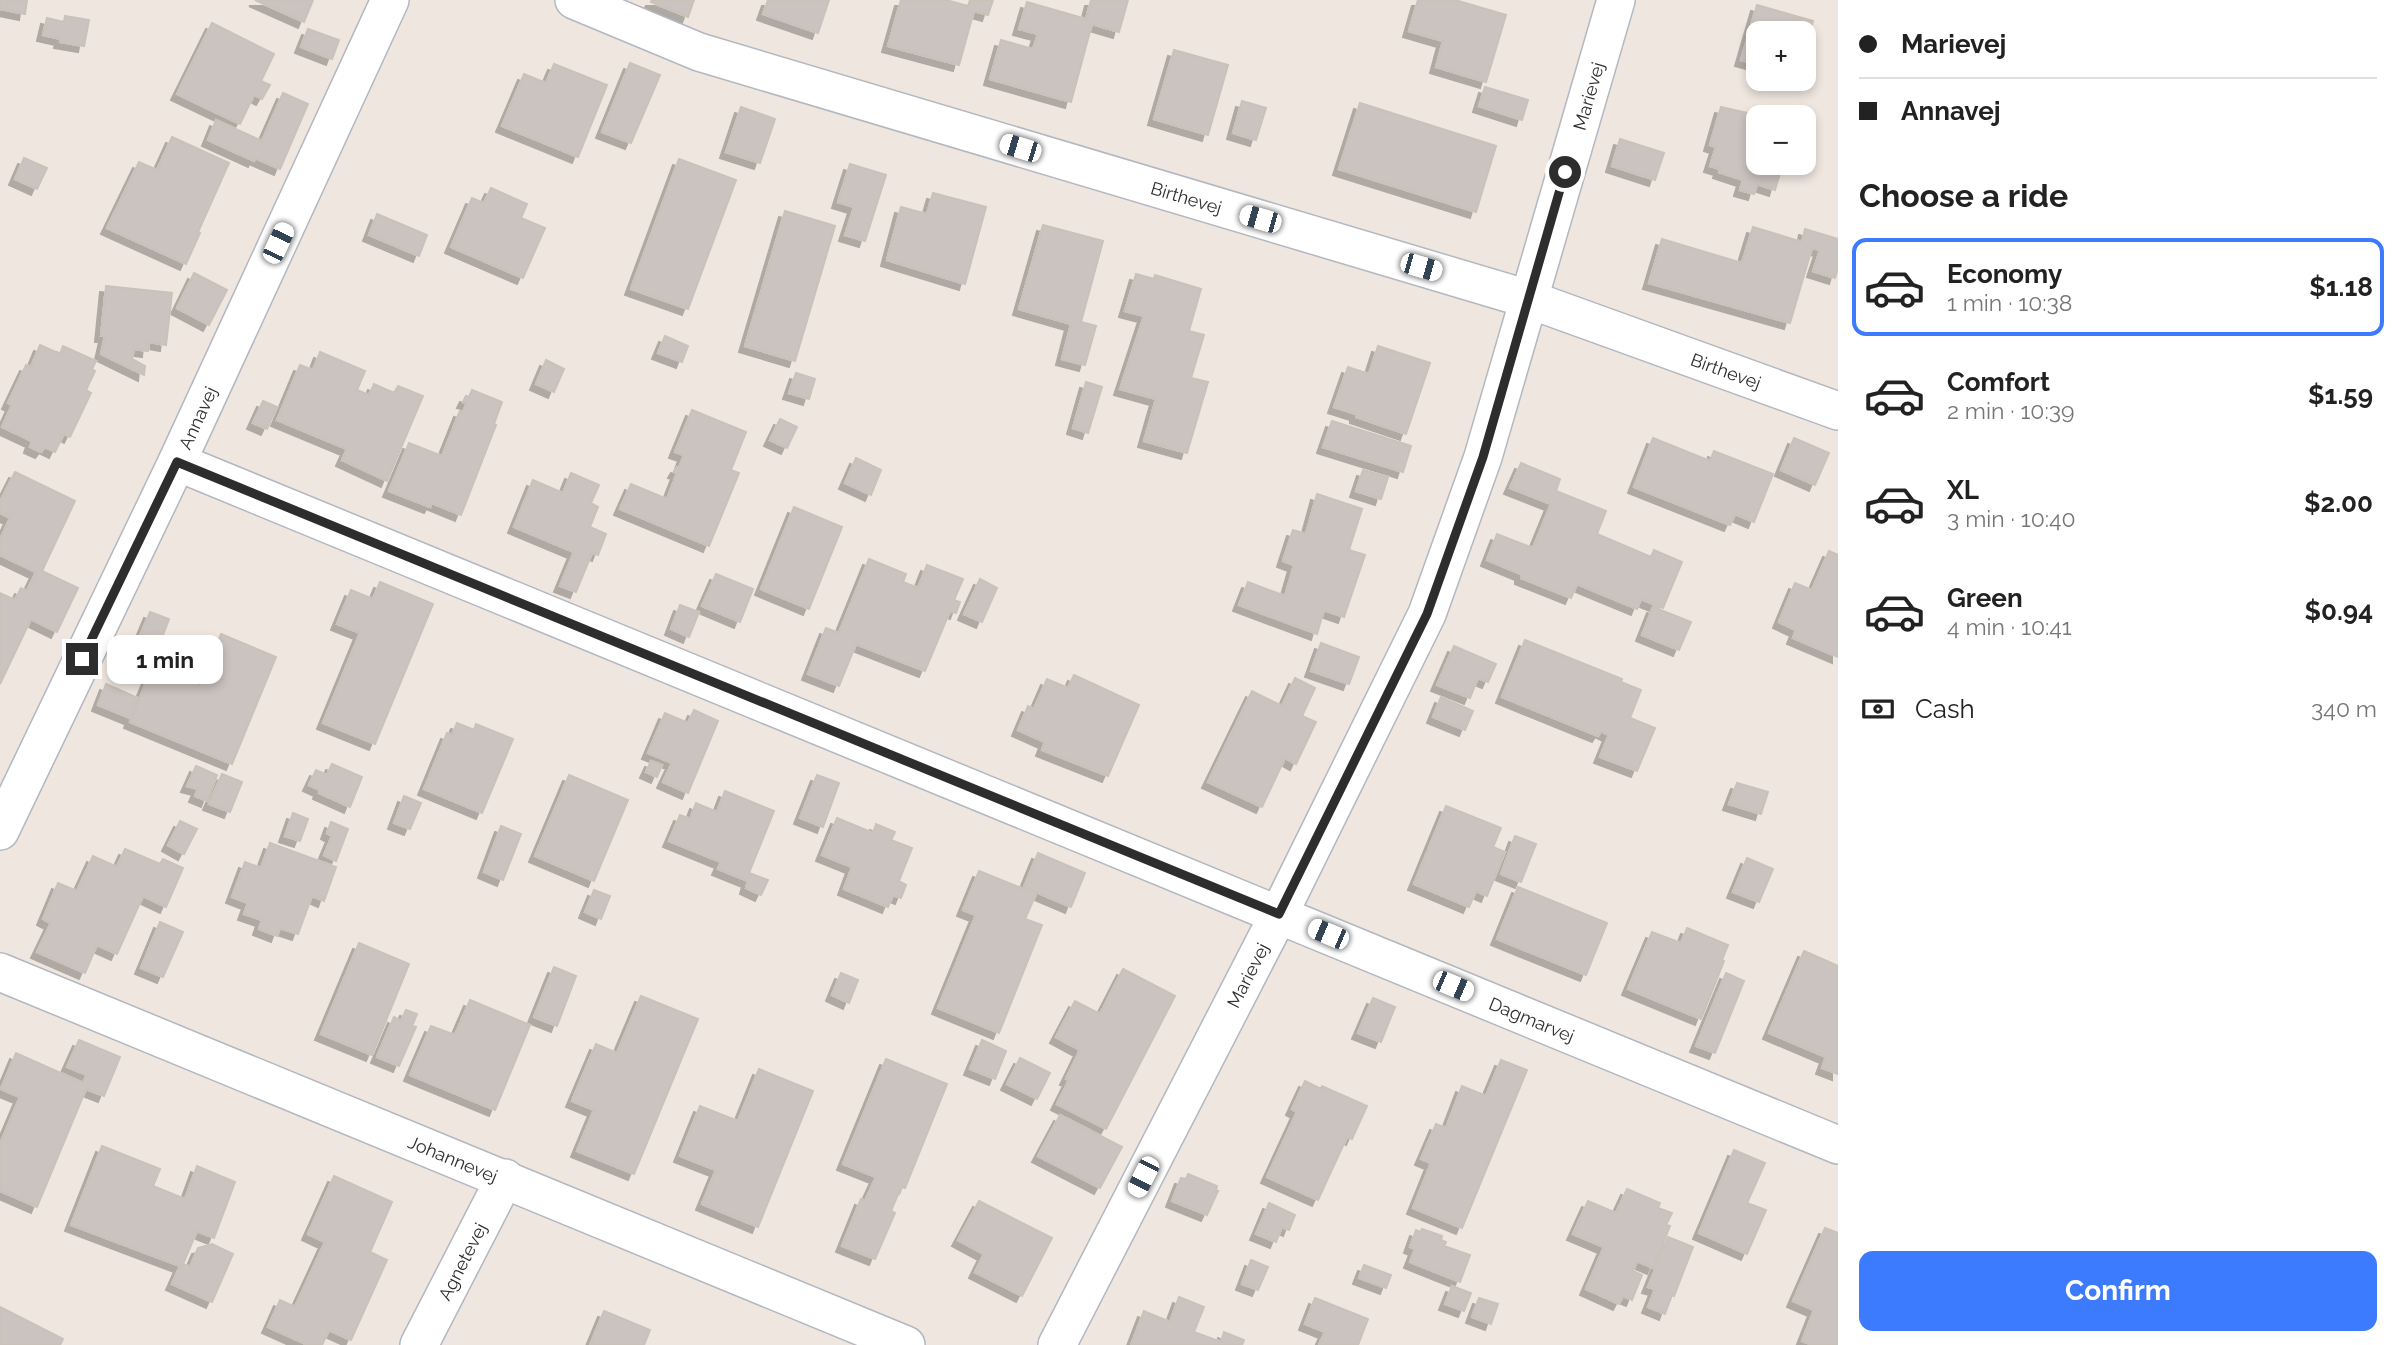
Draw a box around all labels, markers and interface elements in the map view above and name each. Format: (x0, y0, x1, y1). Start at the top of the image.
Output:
map controls (1746, 21, 1816, 175)
button: + (1746, 21, 1816, 91)
text: Marievej (1901, 29, 2006, 59)
street label: Marievej (1568, 59, 1608, 133)
text: Annavej (1901, 96, 2001, 126)
button: − (1746, 105, 1816, 175)
car (997, 132, 1044, 164)
route start (1549, 156, 1581, 188)
street label: Birthevej (1148, 177, 1224, 218)
text: Choose a ride (1859, 177, 2068, 214)
car (1237, 203, 1284, 235)
car (260, 220, 297, 266)
car (1398, 251, 1445, 283)
icon: car (1863, 256, 1926, 319)
text: Economy (1947, 259, 2062, 289)
text: $1.18 (2309, 272, 2373, 302)
text: 1 min · 10:38 (1947, 289, 2073, 316)
street label: Birthevej (1688, 348, 1764, 393)
icon: car (1863, 364, 1926, 427)
text: Comfort (1947, 367, 2050, 397)
text: $1.59 (2308, 380, 2373, 410)
street label: Annavej (174, 383, 221, 452)
text: 2 min · 10:39 (1947, 397, 2075, 424)
icon: car (1863, 472, 1926, 535)
text: XL (1947, 475, 1979, 505)
text: $2.00 (2304, 488, 2373, 518)
text: 3 min · 10:40 (1947, 505, 2076, 532)
icon: car (1863, 580, 1926, 643)
text: Green (1947, 583, 2023, 613)
text: $0.94 (2305, 596, 2373, 626)
text: 4 min · 10:41 (1947, 613, 2072, 640)
callout: 1 min (106, 634, 222, 684)
route end (66, 643, 98, 675)
text: 1 min (136, 646, 194, 673)
icon: cash (1859, 690, 1897, 728)
text: Cash (1915, 694, 1975, 724)
text: 340 m (2311, 695, 2377, 722)
car (1305, 916, 1352, 952)
street label: Marievej (1222, 939, 1273, 1011)
car (1430, 968, 1477, 1004)
street label: Dagmarvej (1486, 992, 1578, 1046)
street label: Johannevej (405, 1131, 501, 1186)
car (1125, 1154, 1162, 1200)
street label: Agnetevej (433, 1219, 491, 1304)
button: Confirm (1859, 1251, 2377, 1331)

